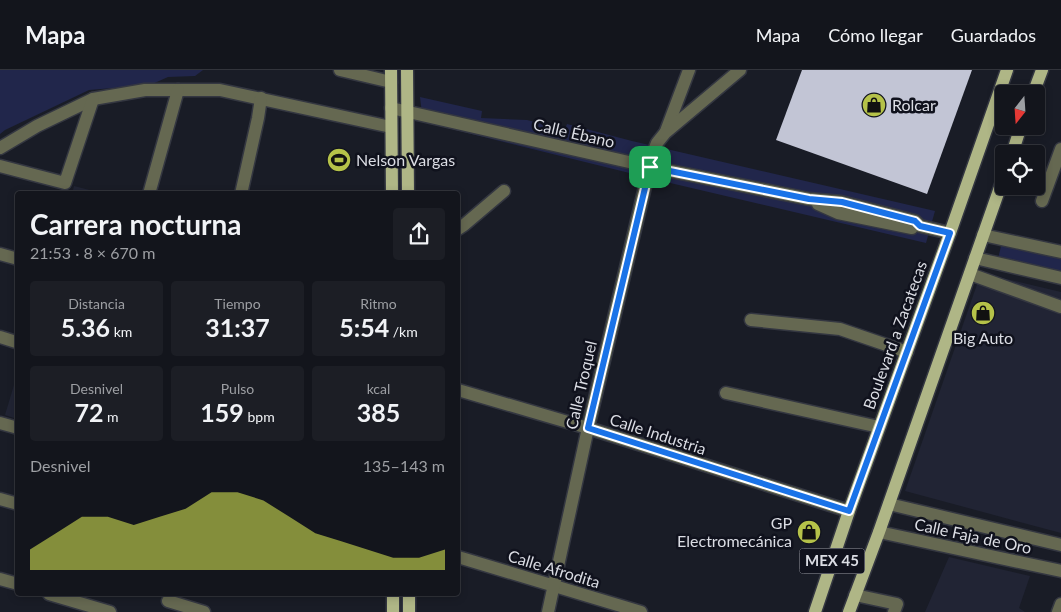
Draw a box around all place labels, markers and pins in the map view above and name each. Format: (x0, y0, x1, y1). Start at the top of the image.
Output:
shop icon: Rolcar (861, 92, 887, 118)
place label: Rolcar (892, 95, 936, 114)
pin (629, 146, 671, 188)
sports icon: Nelson Vargas (326, 147, 352, 173)
place label: Nelson Vargas (356, 150, 455, 169)
shop icon: Big Auto (970, 300, 996, 326)
place label: Big Auto (953, 328, 1013, 347)
place label: GP Electromecánica (677, 513, 792, 550)
shop icon: GP Electromecánica (796, 519, 822, 545)

